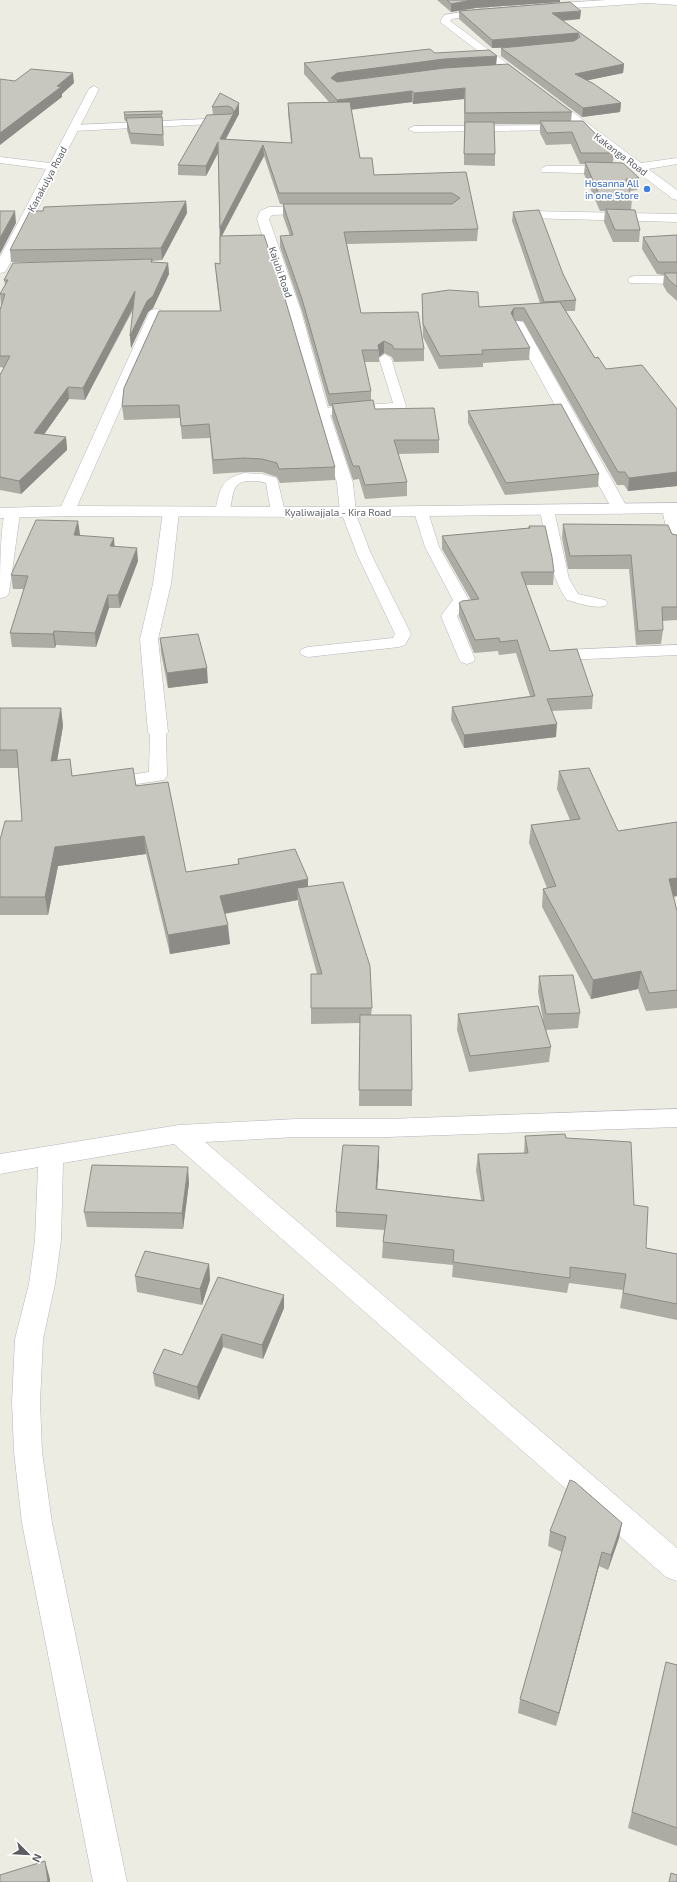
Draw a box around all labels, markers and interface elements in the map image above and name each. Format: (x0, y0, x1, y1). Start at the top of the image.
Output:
street label: Kakanga Road (592, 130, 650, 178)
street label: Kanakulya Road (25, 144, 69, 214)
place label: Hosanna All in one Store (585, 177, 639, 201)
marker: Hosanna All in one Store (642, 184, 652, 194)
street label: Kajubi Road (267, 245, 295, 299)
street label: Kyaliwajjala - Kira Road (285, 506, 391, 518)
north arrow (8, 1834, 48, 1874)
text: N (30, 1852, 45, 1865)

